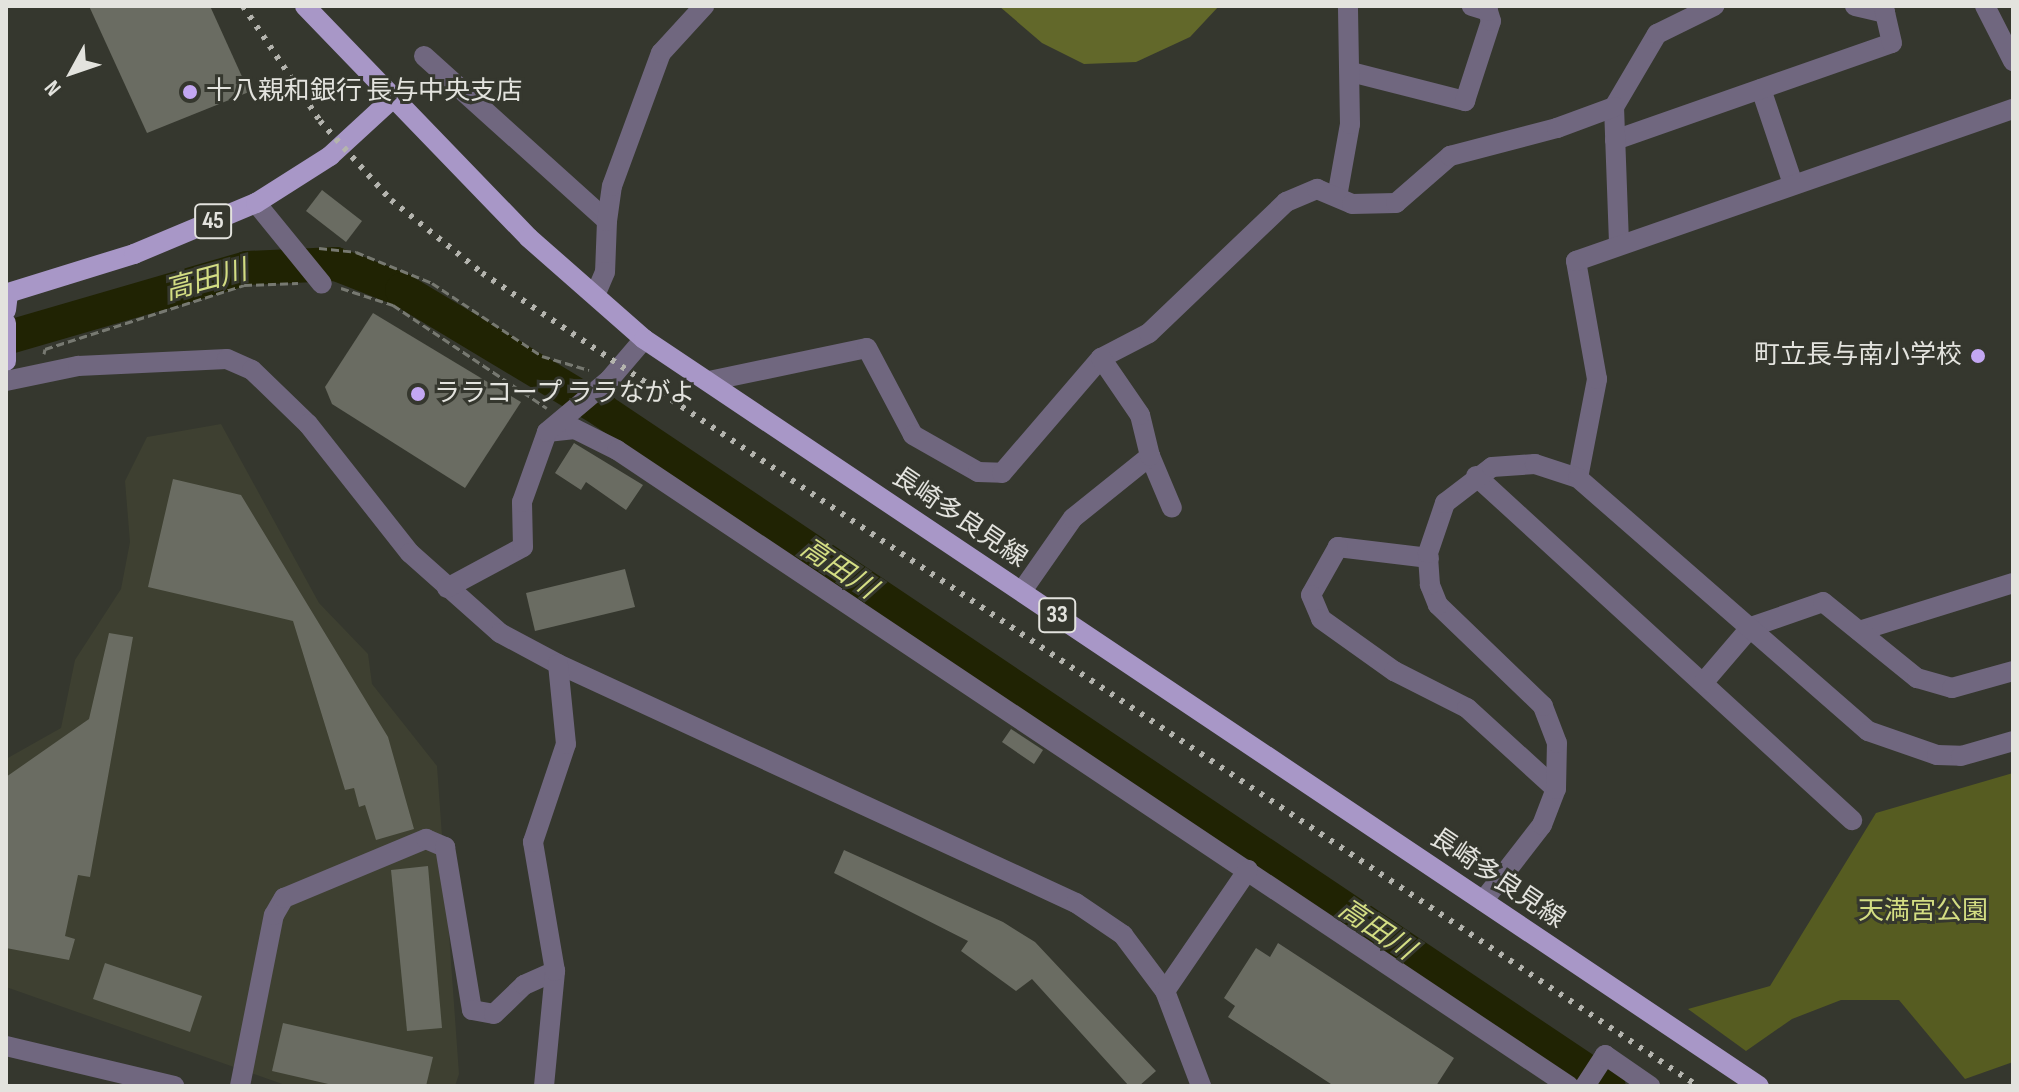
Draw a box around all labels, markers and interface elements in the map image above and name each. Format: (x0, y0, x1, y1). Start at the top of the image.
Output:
north arrow (32, 32, 112, 112)
text: N (39, 75, 67, 101)
place label: 十八親和銀行 長与中央支店 (206, 76, 522, 108)
marker: 十八親和銀行 長与中央支店 (181, 83, 199, 101)
road number: 45 (193, 201, 233, 241)
water label: 高田川 (161, 254, 251, 308)
place label: 町立長与南小学校 (1754, 340, 1962, 372)
marker: 町立長与南小学校 (1969, 347, 1987, 365)
place label: ララコープ ララながよ (434, 378, 698, 410)
marker: ララコープ ララながよ (409, 385, 427, 403)
street label: 長崎多良見線 (886, 461, 1032, 575)
water label: 高田川 (794, 532, 882, 606)
road number: 33 (1037, 595, 1077, 635)
street label: 長崎多良見線 (1424, 822, 1570, 936)
water label: 高田川 (1332, 893, 1420, 967)
park label: 天満宮公園 (1858, 896, 1988, 928)

